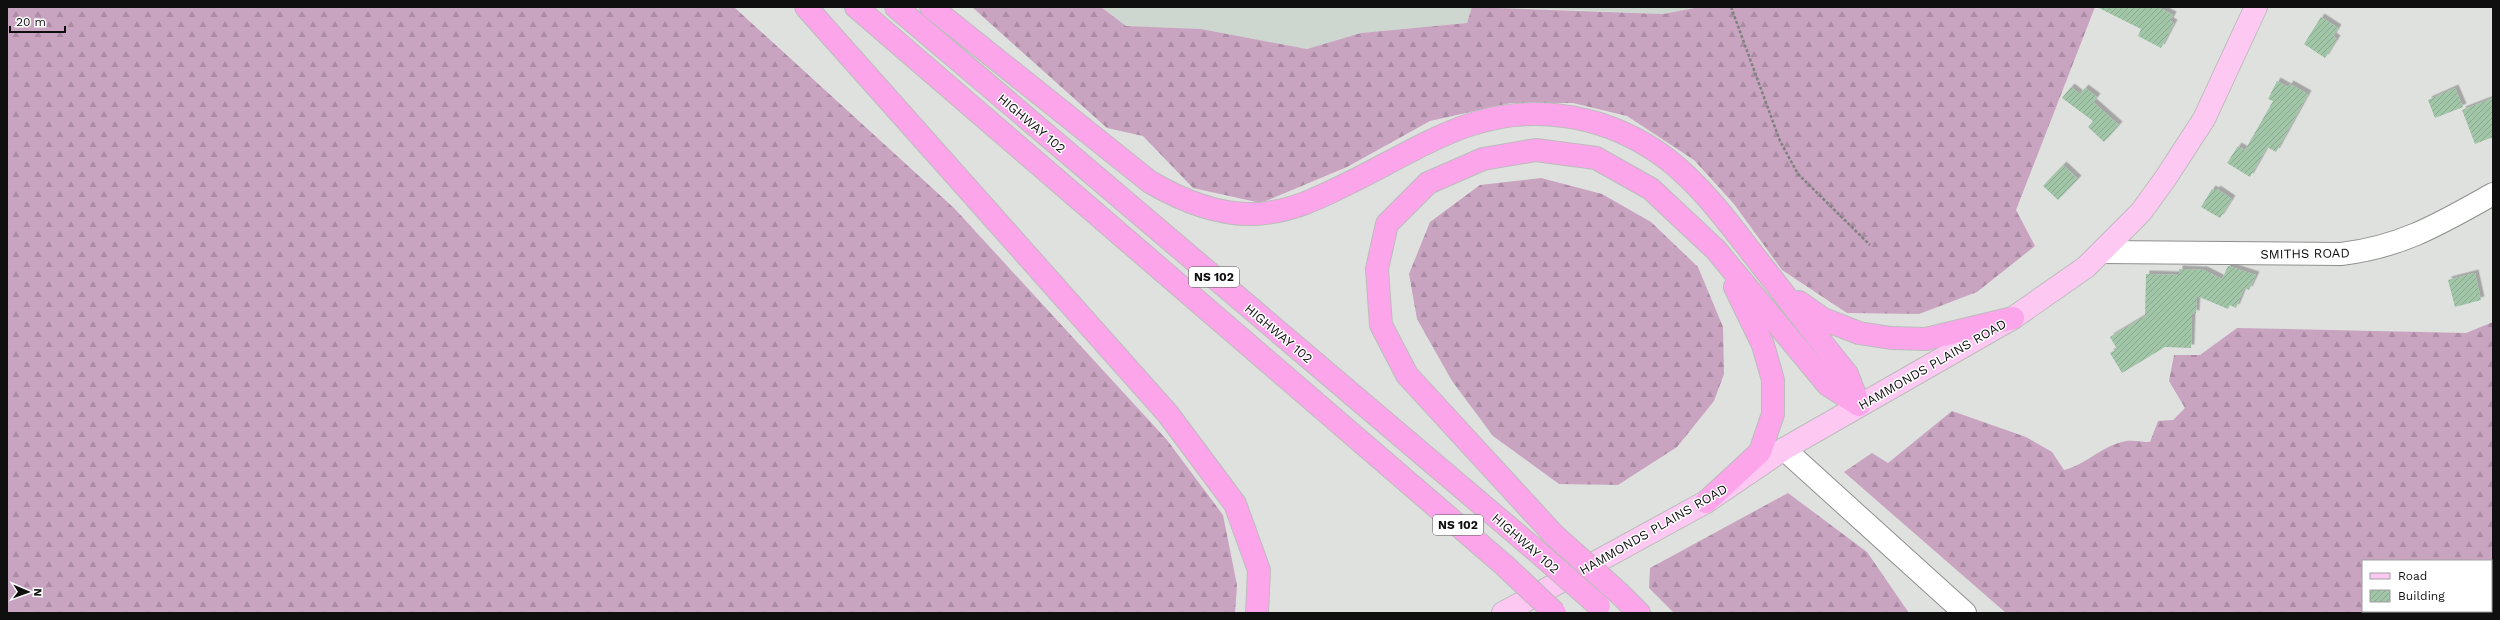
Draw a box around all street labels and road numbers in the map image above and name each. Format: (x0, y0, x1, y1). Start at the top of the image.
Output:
street label: HIGHWAY 102 (995, 91, 1069, 156)
street label: SMITHS ROAD (2260, 245, 2350, 262)
road number: NS 102 (1189, 267, 1239, 287)
street label: HIGHWAY 102 (1242, 301, 1316, 366)
street label: HAMMONDS PLAINS ROAD (1856, 316, 2009, 413)
street label: HAMMONDS PLAINS ROAD (1577, 481, 1730, 578)
street label: HIGHWAY 102 (1489, 510, 1562, 577)
road number: NS 102 (1433, 515, 1483, 535)

